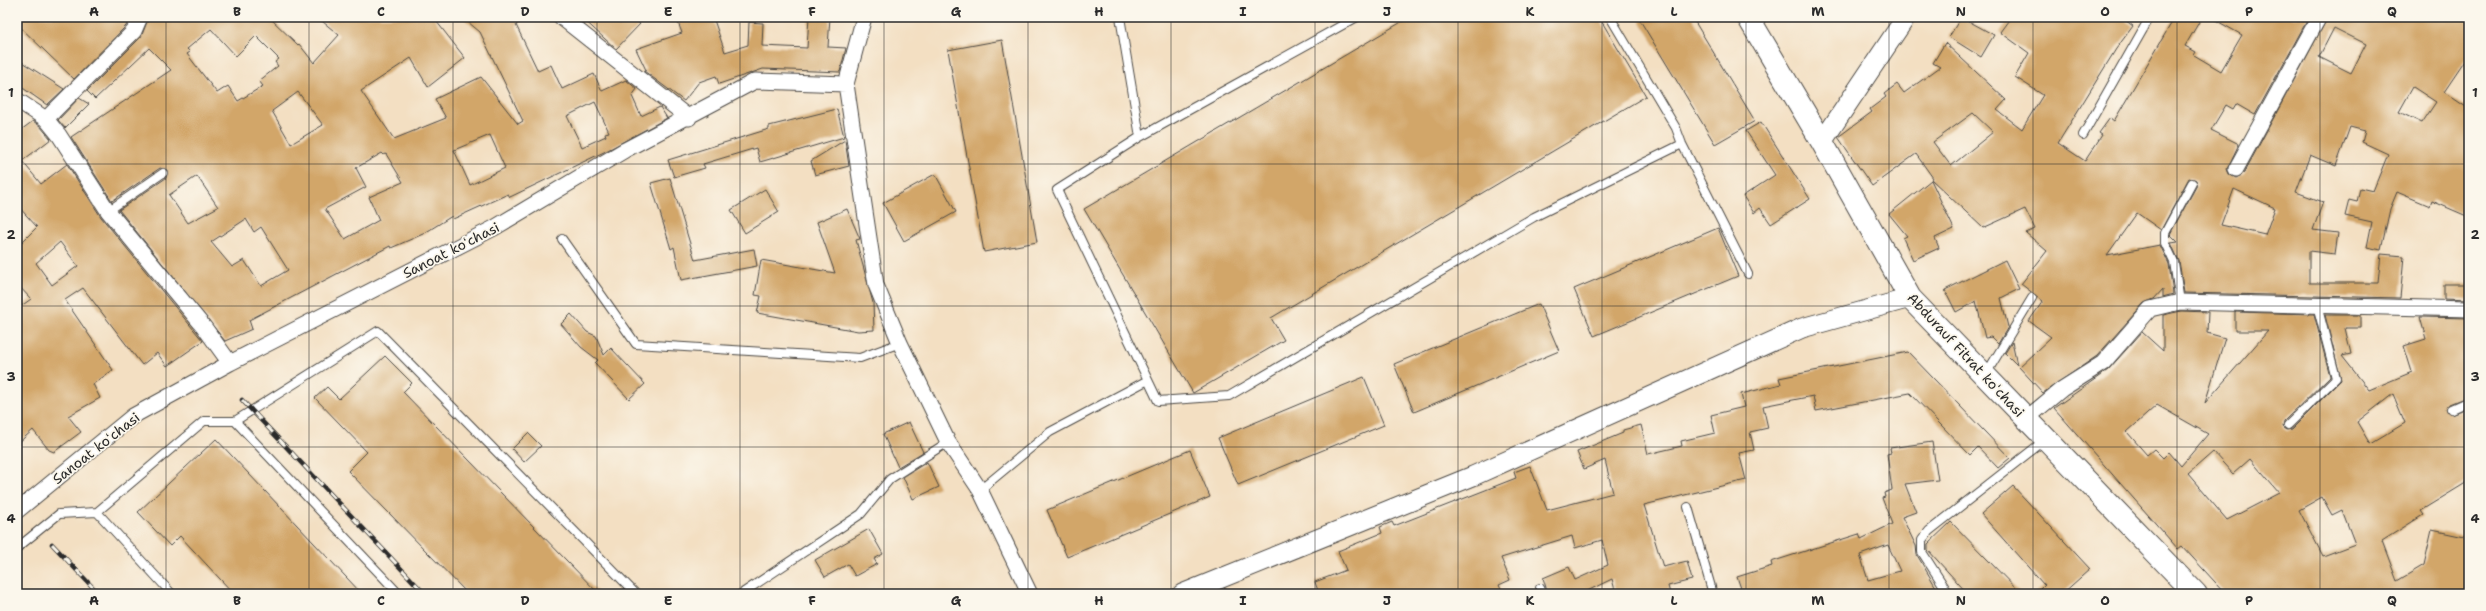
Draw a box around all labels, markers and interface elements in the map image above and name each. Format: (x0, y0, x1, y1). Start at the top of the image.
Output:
text: A (89, 3, 99, 20)
text: B (233, 3, 241, 20)
text: C (377, 3, 385, 20)
text: D (520, 3, 530, 20)
text: E (664, 3, 673, 20)
text: F (808, 3, 816, 20)
text: G (951, 3, 962, 20)
text: H (1094, 3, 1104, 20)
text: I (1239, 3, 1247, 20)
text: J (1383, 3, 1391, 20)
text: K (1526, 3, 1535, 20)
text: L (1670, 3, 1678, 20)
text: M (1811, 3, 1825, 20)
text: N (1956, 3, 1966, 20)
text: O (2100, 3, 2110, 20)
text: P (2245, 3, 2253, 20)
text: Q (2387, 3, 2397, 20)
text: 1 (8, 84, 14, 101)
text: 1 (2472, 84, 2478, 101)
street label: Sanoat koʻchasi (400, 218, 502, 282)
text: 2 (6, 226, 16, 243)
text: 2 (2470, 226, 2480, 243)
street label: Abdurauf Fitrat koʻchasi (1904, 289, 2028, 421)
text: 3 (6, 368, 16, 385)
text: 3 (2470, 368, 2480, 385)
street label: Sanoat koʻchasi (49, 408, 143, 488)
text: 4 (6, 510, 16, 527)
text: 4 (2470, 510, 2480, 527)
text: A (89, 592, 99, 609)
text: B (233, 592, 241, 609)
text: C (377, 592, 385, 609)
text: D (520, 592, 530, 609)
text: E (664, 592, 673, 609)
text: F (808, 592, 816, 609)
text: G (951, 592, 962, 609)
text: H (1094, 592, 1104, 609)
text: I (1239, 592, 1247, 609)
text: J (1383, 592, 1391, 609)
text: K (1526, 592, 1535, 609)
text: L (1670, 592, 1678, 609)
text: M (1811, 592, 1825, 609)
text: N (1956, 592, 1966, 609)
text: O (2100, 592, 2110, 609)
text: P (2245, 592, 2253, 609)
text: Q (2387, 592, 2397, 609)

